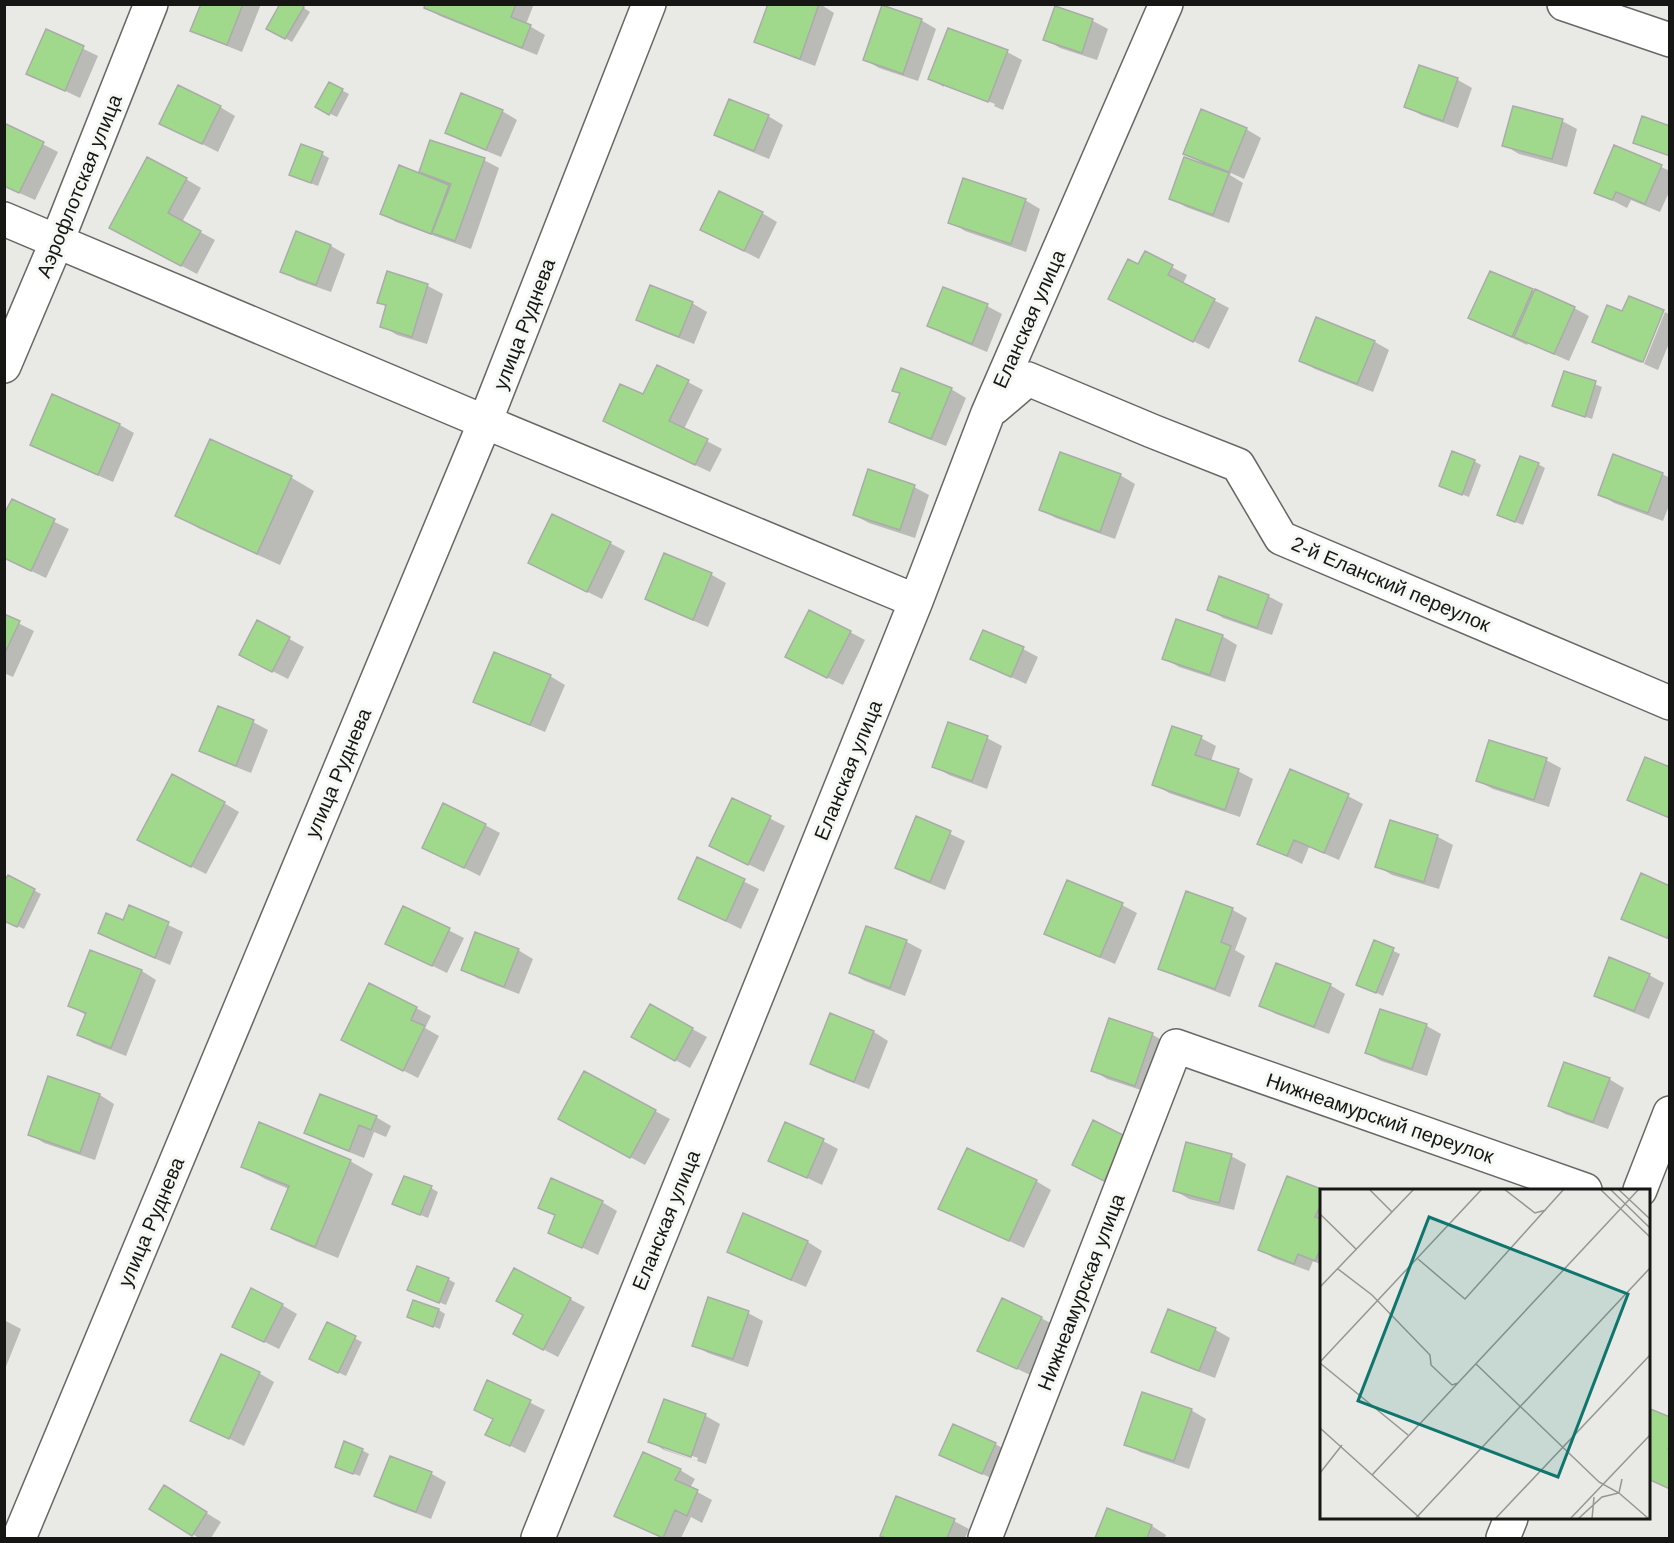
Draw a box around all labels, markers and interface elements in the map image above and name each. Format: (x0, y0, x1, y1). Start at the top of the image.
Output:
street label: Аэрофлотская улица (32, 90, 126, 281)
street label: Еланская улица (989, 246, 1070, 391)
street label: улица Руднева (489, 255, 559, 393)
street label: 2-й Еланский переулок (1288, 532, 1494, 636)
street label: Еланская улица (810, 696, 886, 843)
street label: улица Руднева (301, 704, 376, 841)
street label: Нижнеамурский переулок (1263, 1069, 1497, 1167)
street label: Еланская улица (628, 1146, 704, 1293)
street label: улица Руднева (114, 1153, 189, 1290)
inset map (1320, 1189, 1650, 1519)
street label: Нижнеамурская улица (1033, 1190, 1129, 1393)

